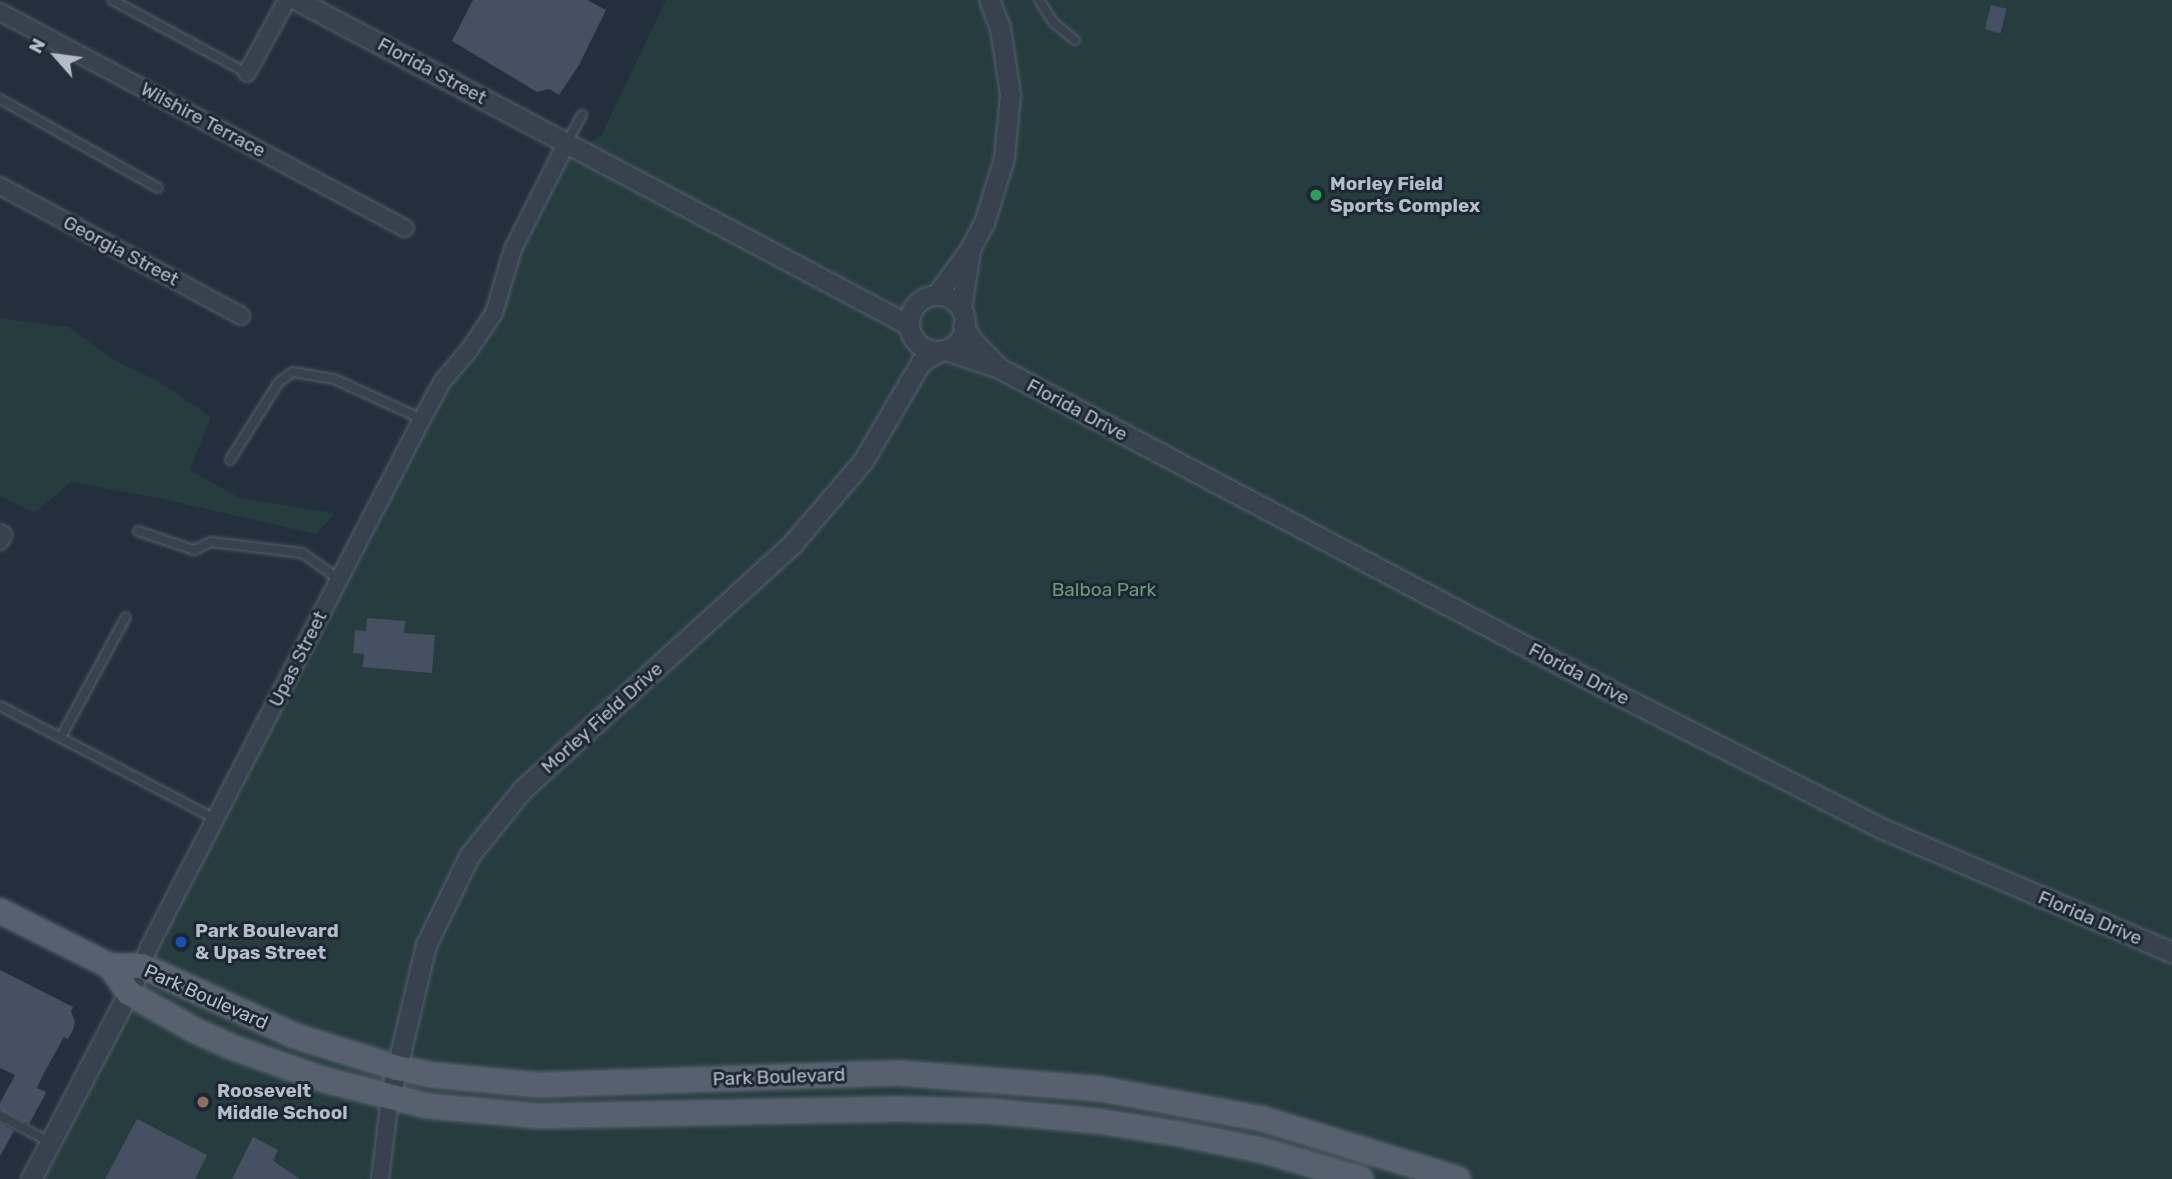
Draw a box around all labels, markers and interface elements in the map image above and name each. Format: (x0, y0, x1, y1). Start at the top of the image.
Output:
north arrow (21, 21, 91, 91)
street label: Florida Street (374, 33, 490, 109)
text: N (24, 34, 50, 57)
street label: Wilshire Terrace (137, 77, 269, 163)
place label: Morley Field Sports Complex (1330, 173, 1480, 217)
marker: Morley Field Sports Complex (1308, 187, 1324, 203)
street label: Georgia Street (59, 211, 183, 291)
street label: Florida Drive (1023, 374, 1131, 446)
park label: Balboa Park (1052, 579, 1156, 601)
street label: Upas Street (264, 607, 332, 711)
street label: Florida Drive (1525, 638, 1633, 710)
street label: Morley Field Drive (536, 657, 668, 779)
street label: Florida Drive (2035, 886, 2145, 950)
place label: Park Boulevard & Upas Street (195, 920, 339, 964)
marker: Park Boulevard & Upas Street (173, 934, 189, 950)
street label: Park Boulevard (141, 960, 271, 1034)
street label: Park Boulevard (712, 1063, 846, 1091)
place label: Roosevelt Middle School (217, 1080, 348, 1124)
marker: Roosevelt Middle School (195, 1094, 211, 1110)

